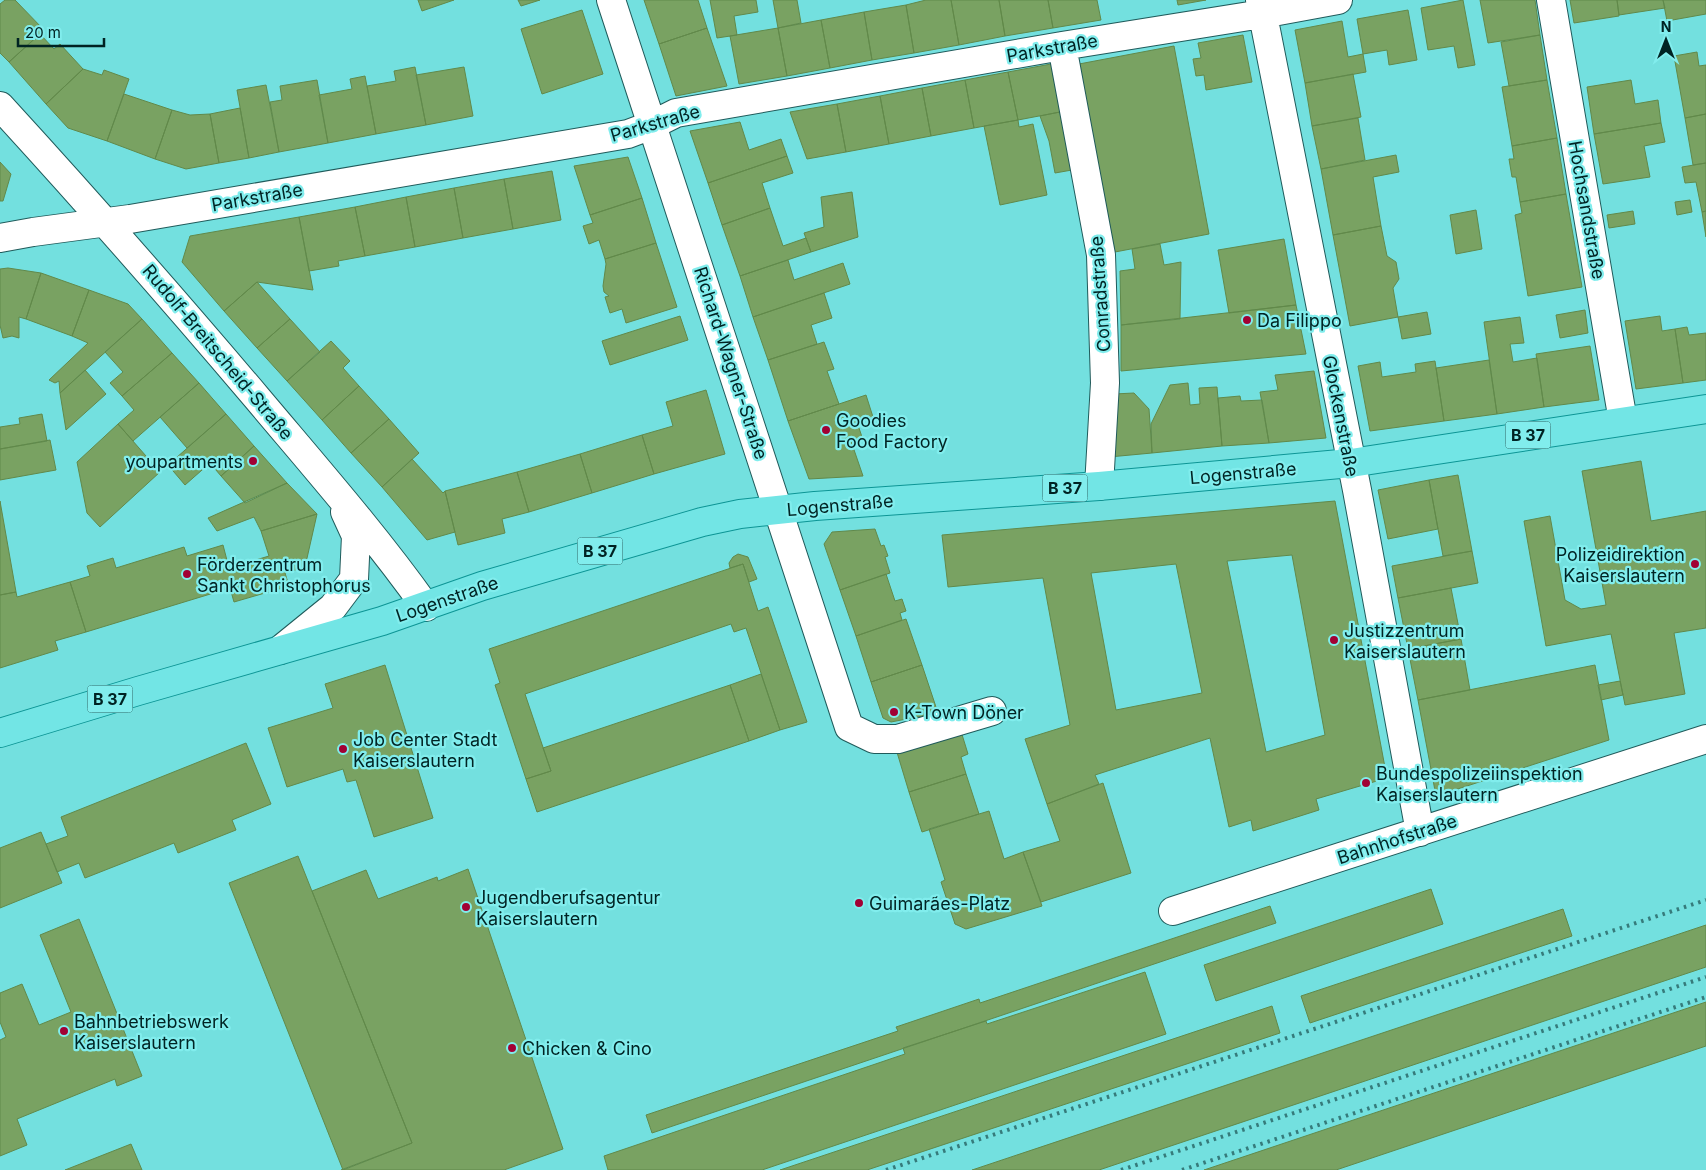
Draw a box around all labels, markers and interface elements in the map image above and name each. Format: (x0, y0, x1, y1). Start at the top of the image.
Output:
scale bar (18, 15, 104, 47)
north arrow (1641, 15, 1691, 65)
text: N (1661, 18, 1671, 35)
text: 20 m (25, 23, 61, 42)
street label: Parkstraße (1005, 30, 1099, 66)
street label: Parkstraße (608, 100, 702, 146)
street label: Hochsandstraße (1564, 139, 1610, 281)
street label: Parkstraße (210, 179, 304, 215)
street label: Conradstraße (1085, 235, 1115, 353)
street label: Rudolf-Breitscheid-Straße (139, 260, 297, 444)
street label: Richard-Wagner-Straße (690, 264, 772, 462)
place label: Da Filippo (1257, 310, 1342, 331)
marker: Da Filippo (1241, 314, 1253, 326)
street label: Glockenstraße (1319, 353, 1363, 479)
place label: Goodies Food Factory (836, 410, 948, 452)
road number: B 37 (1506, 422, 1550, 448)
marker: Goodies Food Factory (820, 424, 832, 436)
place label: youpartments (125, 451, 243, 472)
marker: youpartments (247, 455, 259, 467)
street label: Logenstraße (1189, 458, 1297, 488)
road number: B 37 (1042, 474, 1088, 502)
street label: Logenstraße (786, 490, 894, 520)
road number: B 37 (578, 538, 622, 564)
place label: Polizeidirektion Kaiserslautern (1556, 544, 1685, 586)
place label: Förderzentrum Sankt Christophorus (197, 554, 371, 596)
marker: Polizeidirektion Kaiserslautern (1689, 558, 1701, 570)
marker: Förderzentrum Sankt Christophorus (181, 568, 193, 580)
street label: Logenstraße (393, 572, 501, 626)
place label: Justizzentrum Kaiserslautern (1344, 620, 1466, 662)
marker: Justizzentrum Kaiserslautern (1328, 634, 1340, 646)
road number: B 37 (88, 686, 132, 712)
place label: K-Town Döner (904, 702, 1024, 723)
marker: K-Town Döner (888, 706, 900, 718)
place label: Job Center Stadt Kaiserslautern (353, 729, 497, 771)
marker: Job Center Stadt Kaiserslautern (337, 743, 349, 755)
place label: Bundespolizeiinspektion Kaiserslautern (1376, 763, 1583, 805)
marker: Bundespolizeiinspektion Kaiserslautern (1360, 777, 1372, 789)
street label: Bahnhofstraße (1334, 810, 1460, 868)
place label: Jugendberufsagentur Kaiserslautern (476, 887, 661, 929)
place label: Guimarães-Platz (869, 893, 1010, 914)
marker: Guimarães-Platz (853, 897, 865, 909)
marker: Jugendberufsagentur Kaiserslautern (460, 901, 472, 913)
place label: Bahnbetriebswerk Kaiserslautern (74, 1011, 229, 1053)
marker: Bahnbetriebswerk Kaiserslautern (58, 1025, 70, 1037)
place label: Chicken & Cino (522, 1038, 652, 1059)
marker: Chicken & Cino (506, 1042, 518, 1054)

